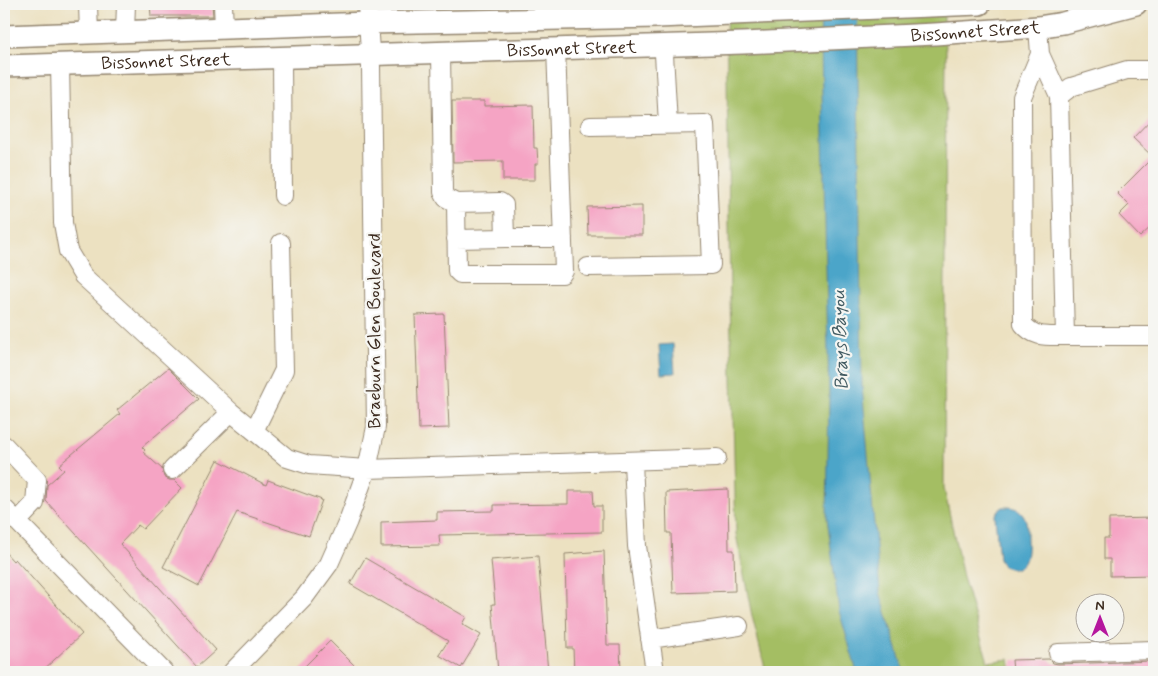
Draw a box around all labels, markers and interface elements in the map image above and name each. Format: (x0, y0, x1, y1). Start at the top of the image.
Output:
street label: Bissonnet Street (910, 16, 1041, 48)
street label: Bissonnet Street (506, 35, 637, 63)
street label: Bissonnet Street (101, 48, 232, 76)
street label: Braeburn Glen Boulevard (363, 233, 387, 429)
water label: Brays Bayou (826, 289, 855, 390)
north arrow (1076, 594, 1126, 644)
text: N (1095, 597, 1105, 615)

